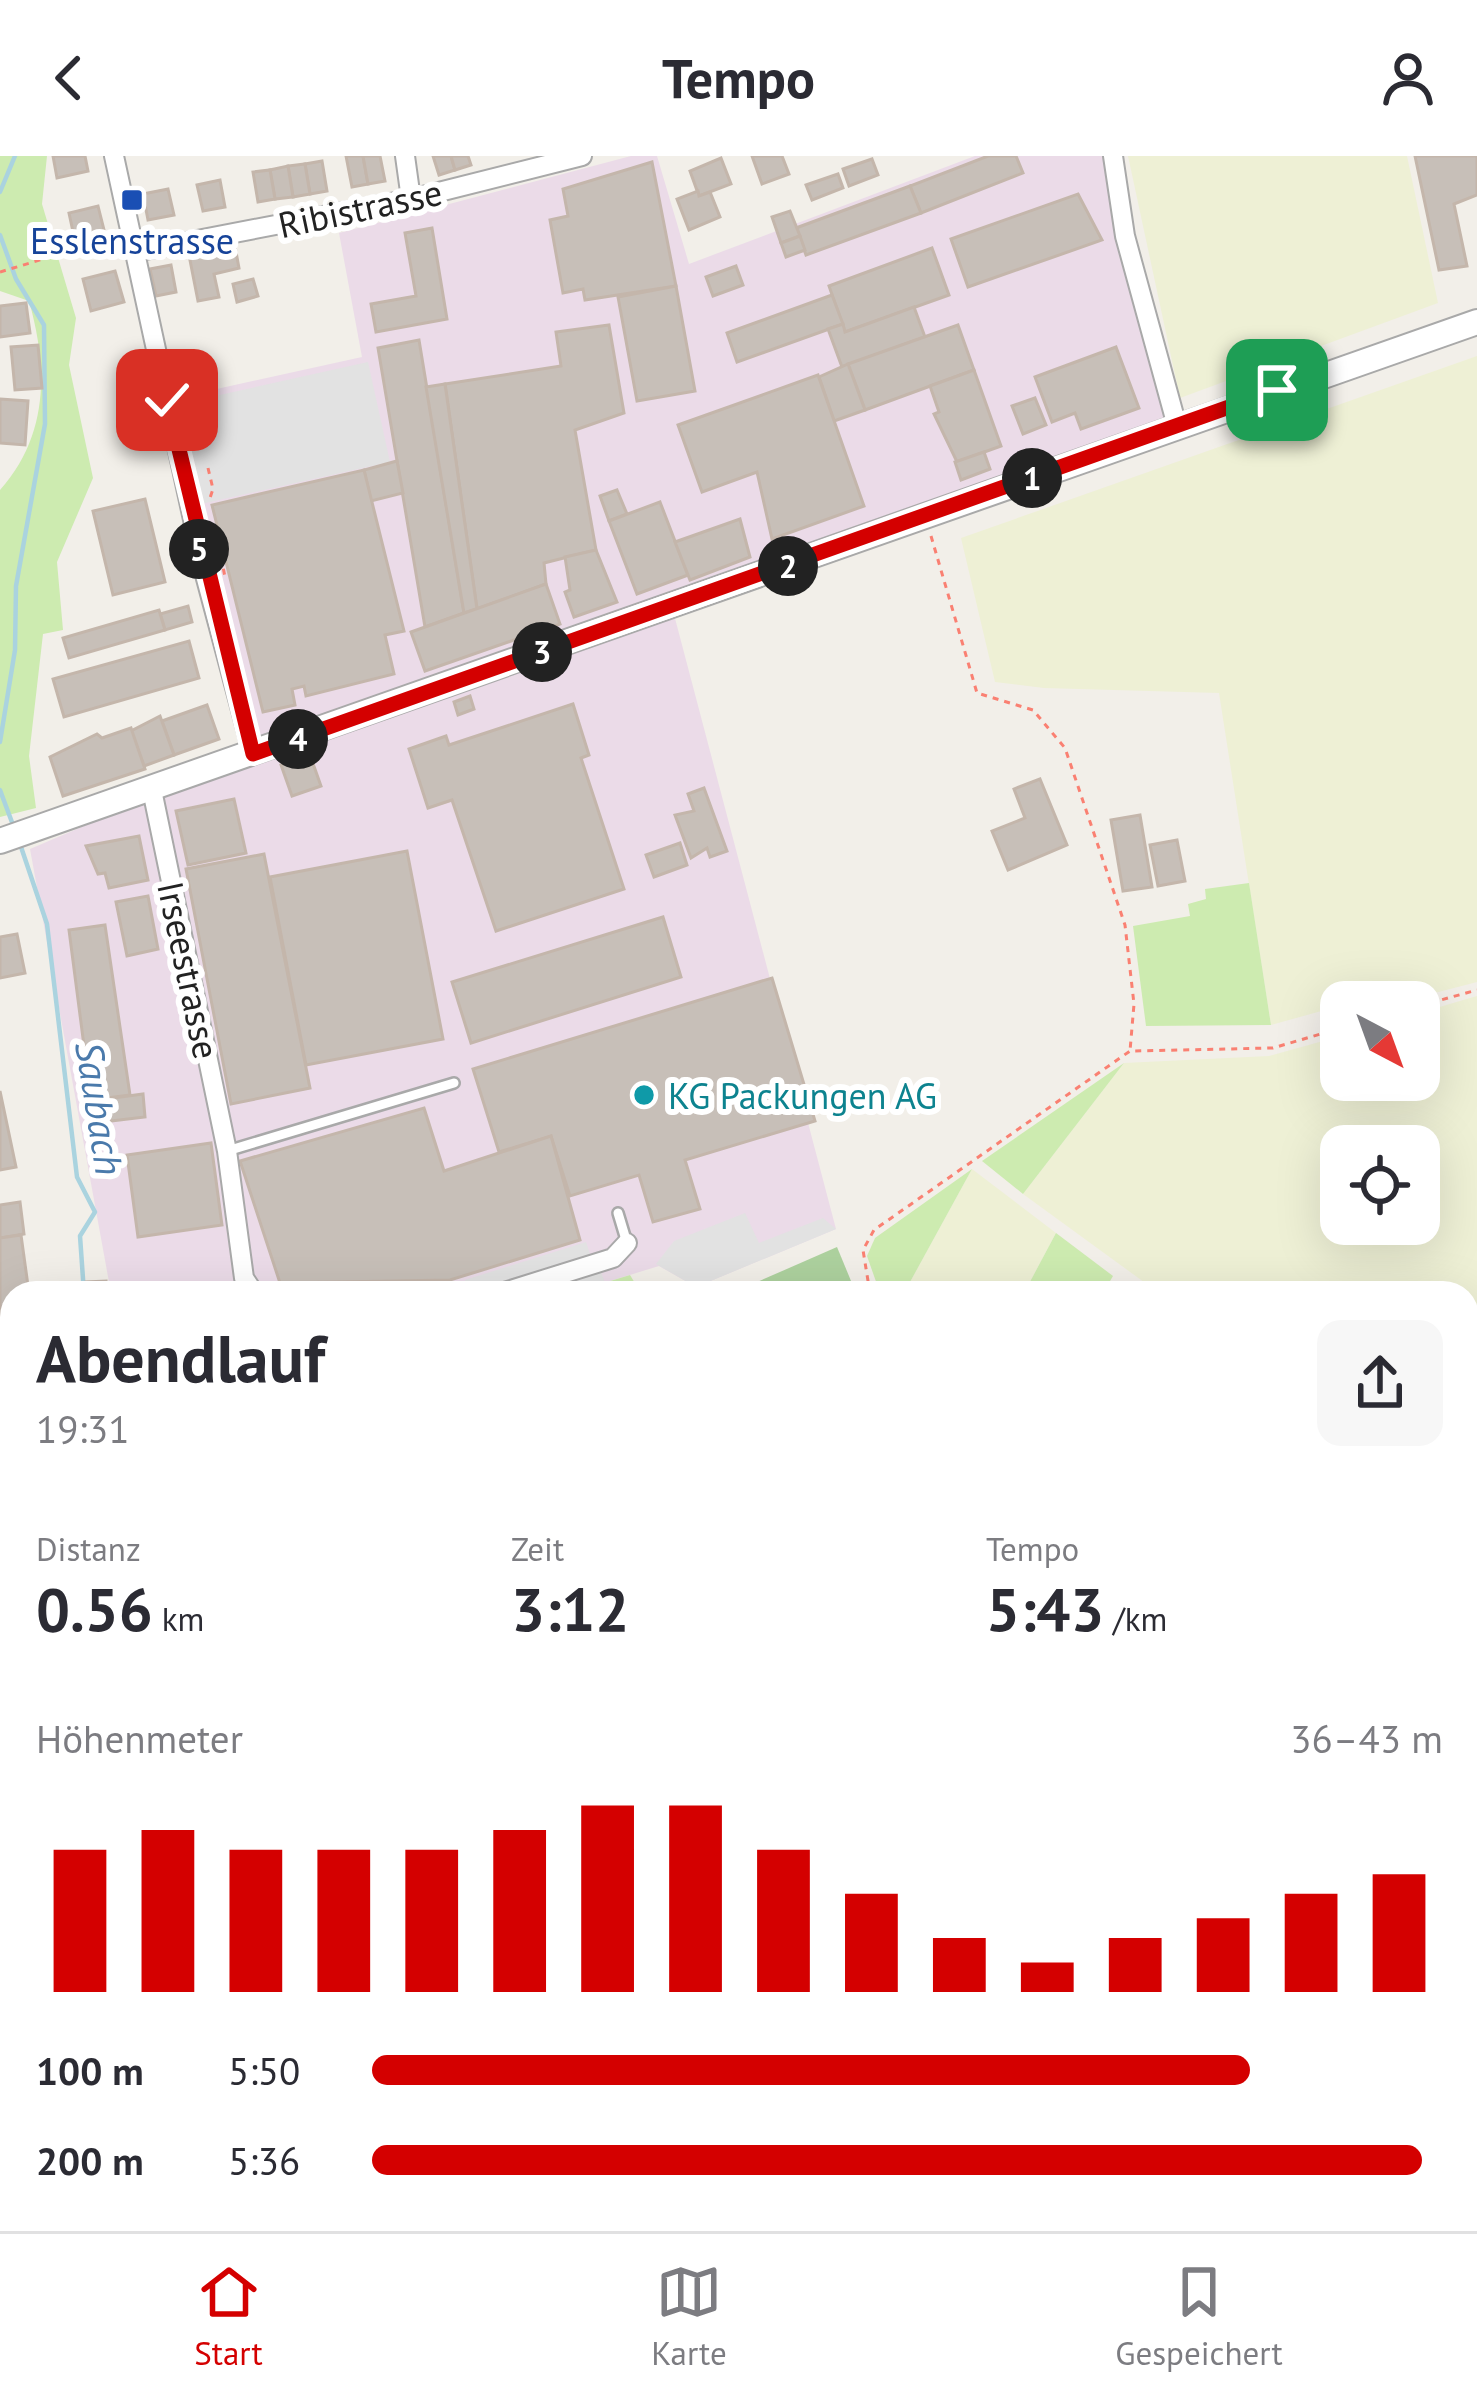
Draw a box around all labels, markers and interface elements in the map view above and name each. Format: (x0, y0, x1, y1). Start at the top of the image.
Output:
text: Tempo (662, 43, 815, 113)
icon: back (36, 45, 102, 111)
icon: person (1375, 45, 1441, 111)
street label: Ribistrasse (274, 168, 446, 248)
marker: Esslenstrasse (119, 187, 145, 213)
place label: Esslenstrasse (30, 217, 234, 264)
pin (1226, 339, 1328, 441)
pin (116, 349, 218, 451)
icon: arrive (1244, 357, 1310, 423)
icon: check (134, 367, 200, 433)
pin: 1 (1002, 448, 1062, 508)
text: 1 (1023, 456, 1041, 499)
pin: 5 (169, 519, 229, 579)
text: 5 (190, 527, 208, 570)
pin: 2 (758, 536, 818, 596)
text: 2 (779, 544, 797, 587)
pin: 3 (512, 622, 572, 682)
text: 3 (533, 630, 551, 673)
pin: 4 (268, 709, 328, 769)
text: 4 (289, 717, 307, 760)
street label: Irseestrasse (147, 877, 231, 1063)
north arrow (1320, 981, 1440, 1101)
map controls (1320, 981, 1440, 1245)
water label: Saubach (64, 1037, 136, 1179)
place label: KG Packungen AG (668, 1072, 937, 1119)
marker: KG Packungen AG (631, 1082, 657, 1108)
button: locate (1320, 1125, 1440, 1245)
text: Abendlauf (36, 1315, 325, 1400)
button: share (1317, 1320, 1443, 1446)
text: 19:31 (36, 1403, 130, 1454)
text: Distanz (36, 1527, 141, 1570)
text: Zeit (511, 1527, 564, 1570)
text: Tempo (986, 1527, 1079, 1570)
text: 0.56 (36, 1570, 153, 1648)
text: 3:12 (511, 1570, 629, 1648)
text: 5:43 (986, 1570, 1104, 1648)
text: km (153, 1597, 204, 1640)
text: /km (1104, 1597, 1167, 1640)
text: Höhenmeter (36, 1713, 243, 1764)
text: 36–43 m (1290, 1713, 1443, 1764)
text: 100 m (36, 2045, 144, 2096)
text: 5:50 (228, 2045, 300, 2096)
text: 200 m (36, 2135, 144, 2186)
text: 5:36 (228, 2135, 300, 2186)
tab: Start (194, 2259, 263, 2374)
tab: Karte (651, 2259, 727, 2374)
tab: Gespeichert (1115, 2259, 1283, 2374)

